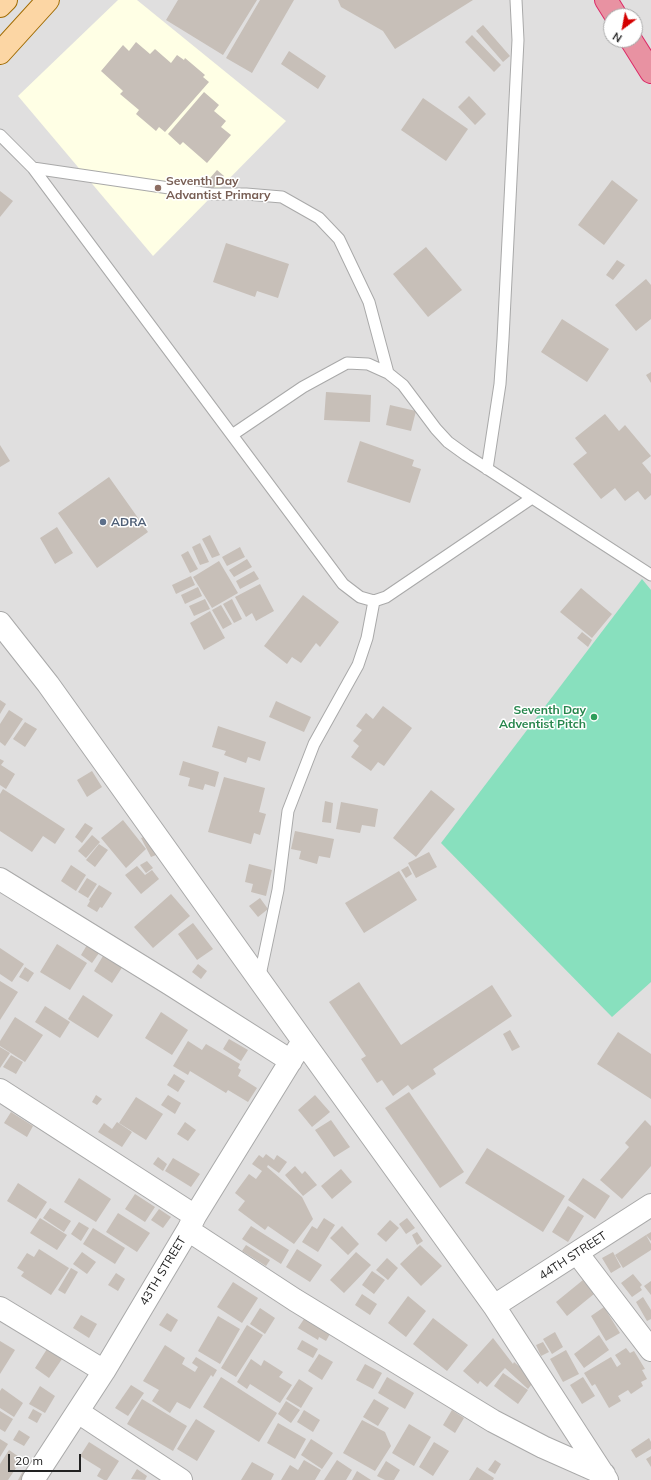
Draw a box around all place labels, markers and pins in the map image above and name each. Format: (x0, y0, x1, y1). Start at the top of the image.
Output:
place label: Seventh Day Advantist Primary (166, 174, 270, 202)
marker: Seventh Day Advantist Primary (153, 183, 163, 193)
place label: ADRA (111, 515, 146, 529)
marker: ADRA (98, 517, 108, 527)
place label: Seventh Day Adventist Pitch (499, 703, 586, 731)
marker: Seventh Day Adventist Pitch (589, 712, 599, 722)

